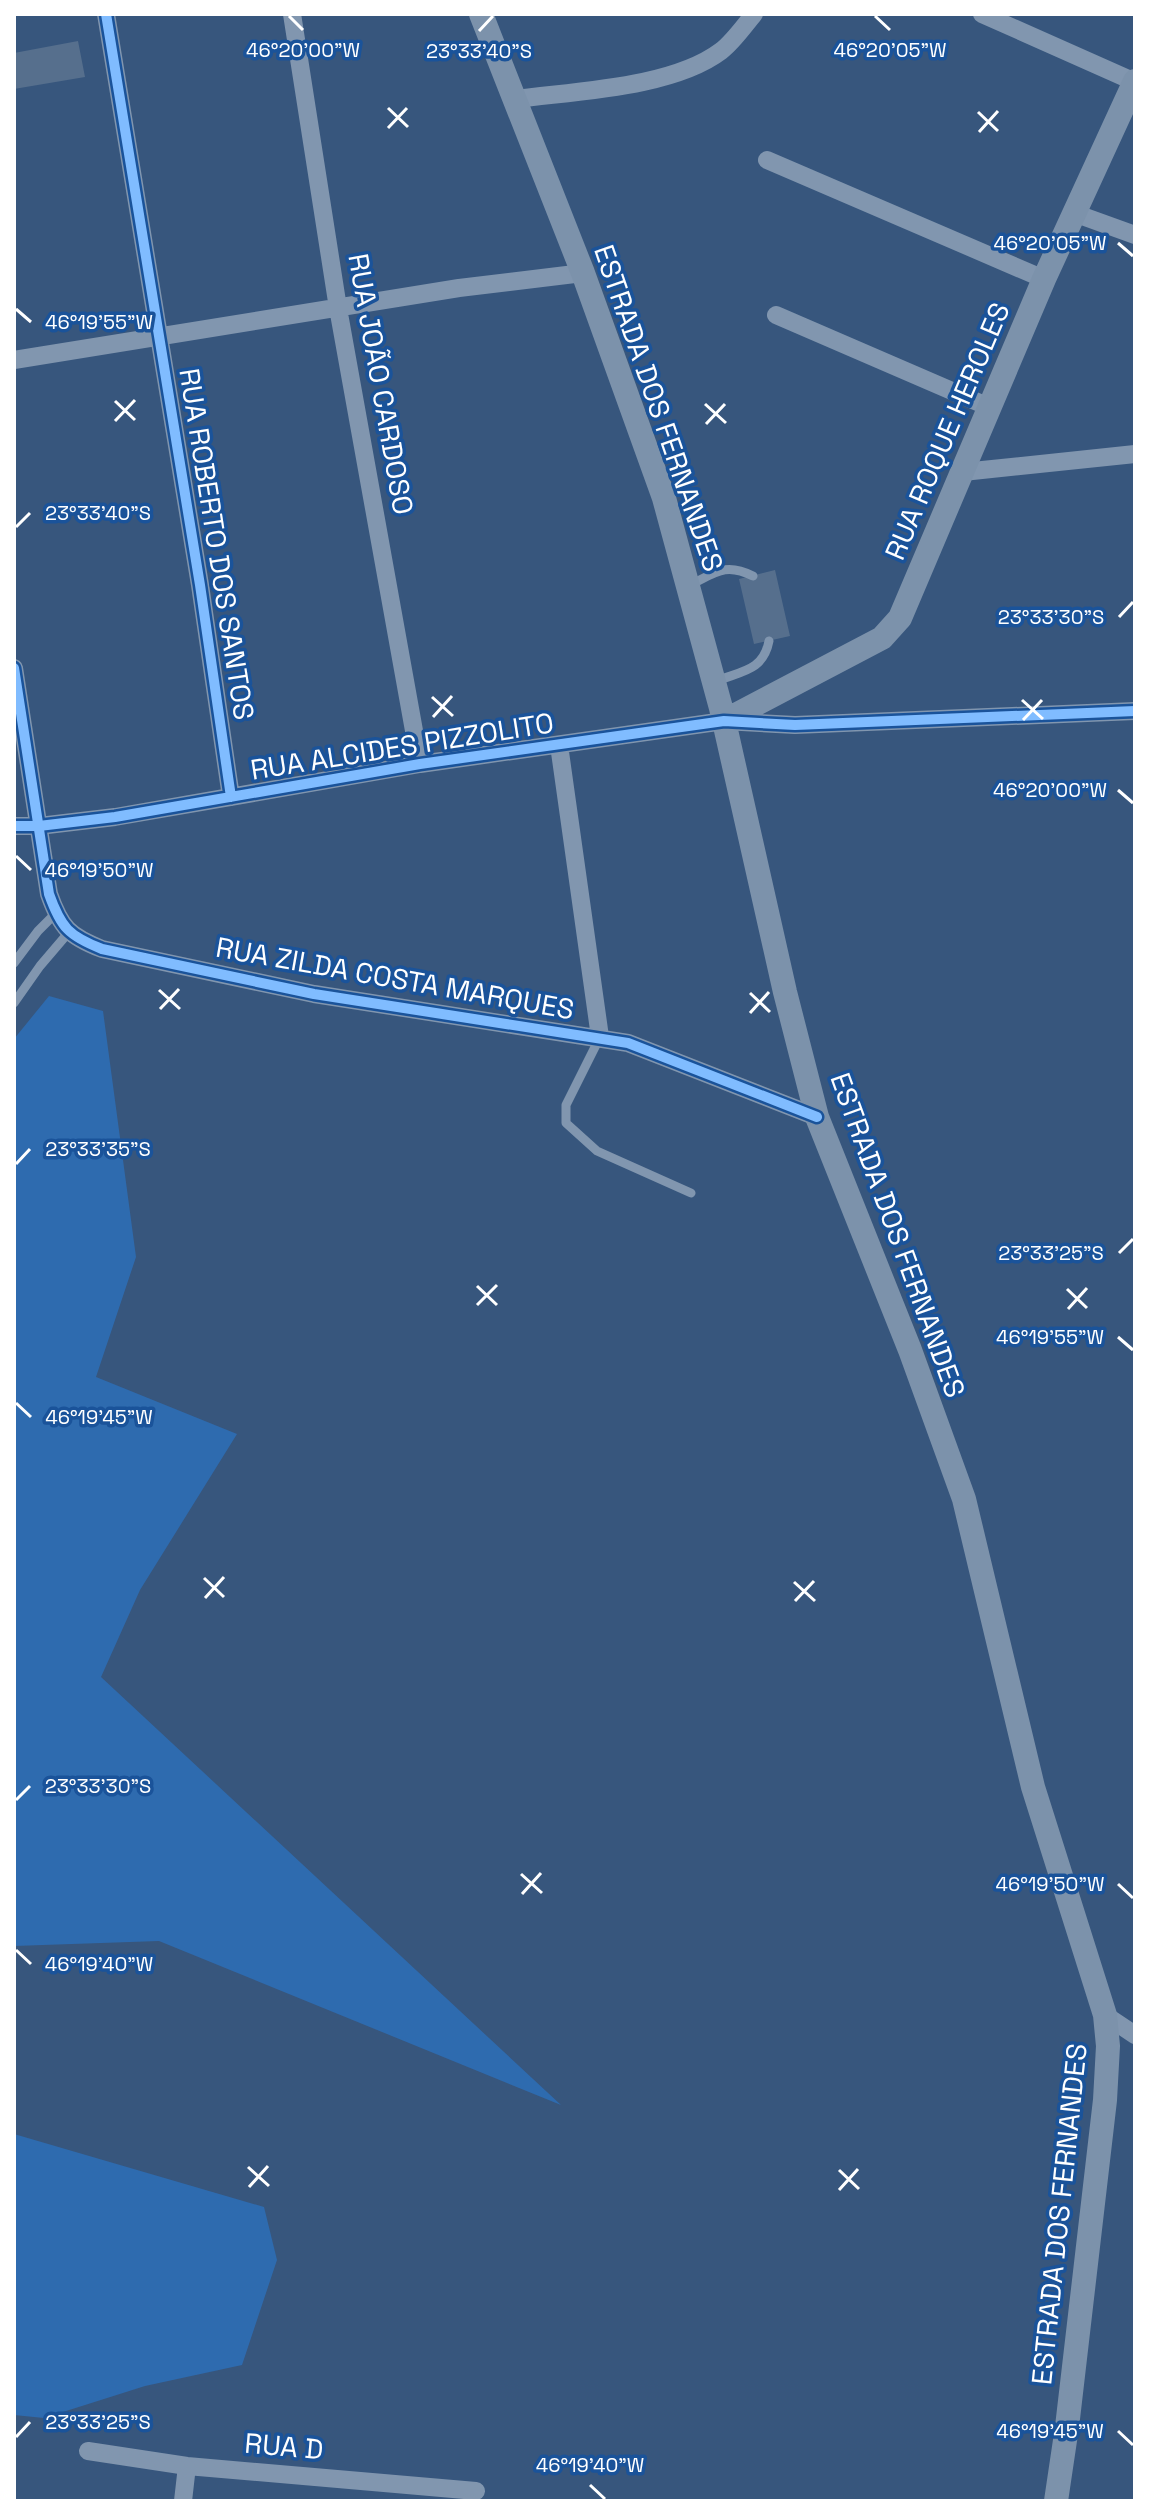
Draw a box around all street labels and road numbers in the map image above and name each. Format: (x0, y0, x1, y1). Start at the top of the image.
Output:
street label: ESTRADA DOS FERNANDES (586, 240, 732, 576)
street label: RUA JOÃO CARDOSO (340, 251, 422, 517)
street label: RUA ROQUE HEROLES (877, 297, 1017, 565)
street label: RUA ROBERTO DOS SANTOS (171, 366, 263, 722)
street label: RUA ALCIDES PIZZOLITO (248, 704, 556, 788)
street label: RUA ZILDA COSTA MARQUES (213, 929, 577, 1027)
street label: ESTRADA DOS FERNANDES (822, 1068, 974, 1402)
street label: ESTRADA DOS FERNANDES (1023, 2041, 1095, 2387)
street label: RUA D (243, 2425, 325, 2467)

